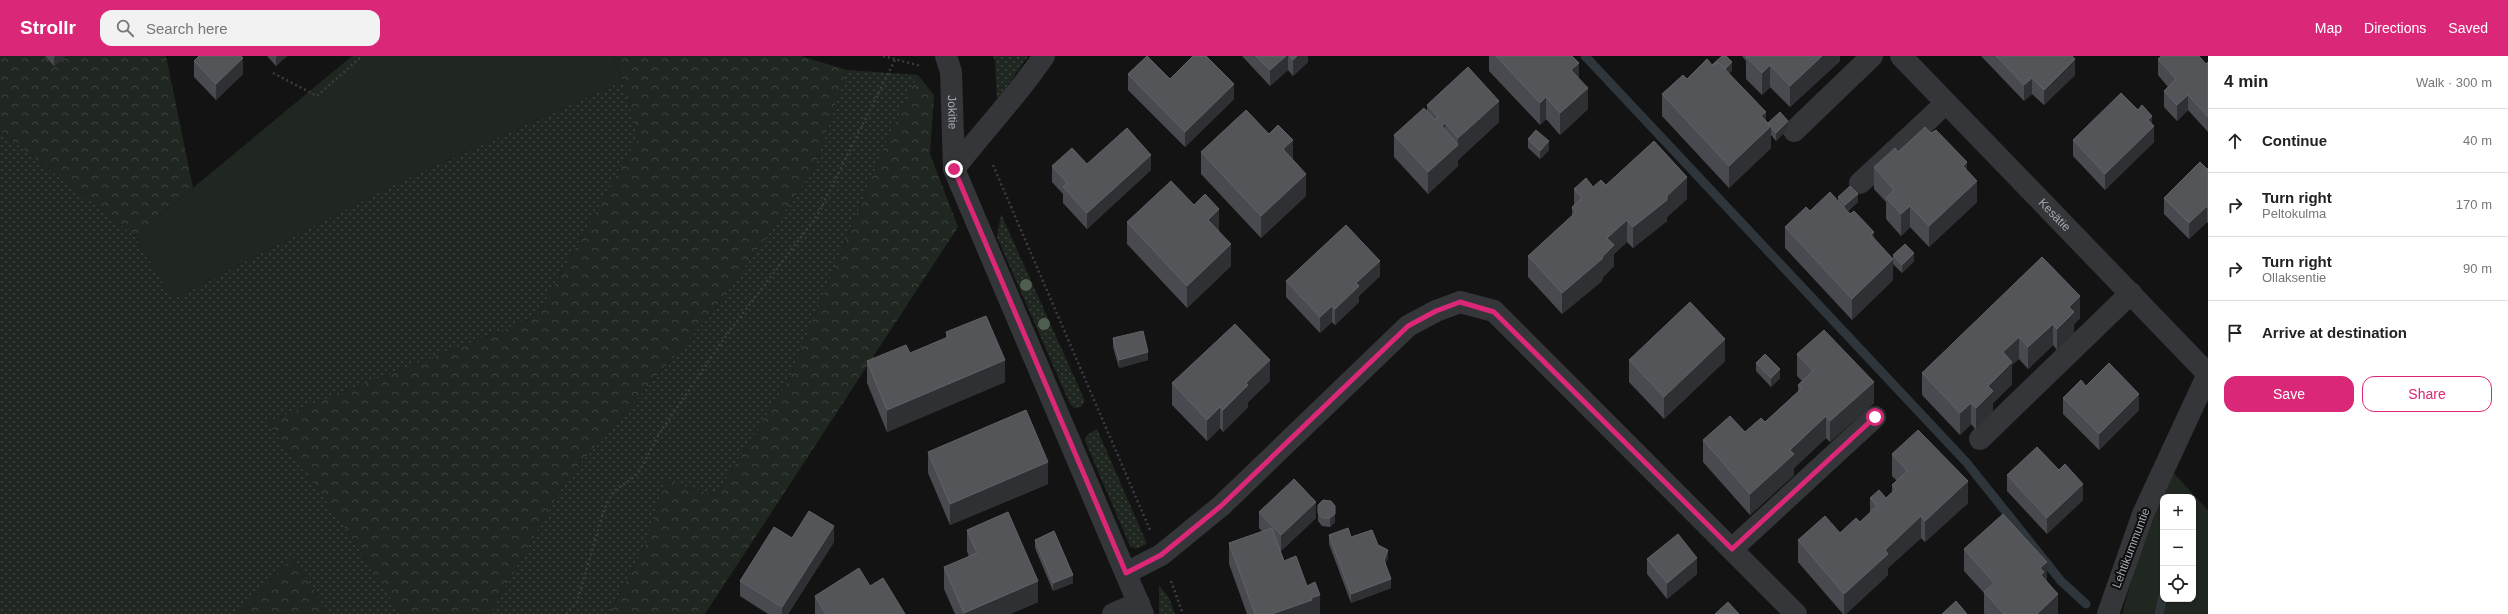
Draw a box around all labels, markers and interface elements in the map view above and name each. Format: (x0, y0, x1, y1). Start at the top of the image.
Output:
search box (100, 10, 380, 46)
text: Strollr (20, 17, 76, 38)
icon: search (114, 17, 136, 39)
text: Search here (146, 20, 228, 37)
text: Map (2315, 20, 2342, 36)
text: Directions (2364, 20, 2426, 36)
text: Saved (2448, 20, 2488, 36)
text: 4 min (2224, 72, 2268, 91)
text: Walk · 300 m (2416, 75, 2492, 90)
street label: Jokitie (945, 95, 960, 130)
icon: ahead (2224, 130, 2246, 152)
text: Continue (2262, 132, 2327, 149)
text: 40 m (2463, 133, 2492, 148)
route end (945, 160, 963, 178)
text: Turn right (2262, 189, 2332, 206)
icon: right (2224, 194, 2246, 216)
street label: Kesätie (2036, 196, 2074, 235)
text: 170 m (2456, 197, 2492, 212)
text: Peltokulma (2262, 206, 2326, 221)
text: Turn right (2262, 253, 2332, 270)
icon: right (2224, 258, 2246, 280)
text: 90 m (2463, 261, 2492, 276)
text: Ollaksentie (2262, 270, 2326, 285)
icon: arrive (2224, 322, 2246, 344)
text: Arrive at destination (2262, 324, 2407, 341)
button: Save (2224, 376, 2354, 412)
button: Share (2362, 376, 2492, 412)
route start (1866, 408, 1884, 426)
map controls (2160, 494, 2196, 602)
button: + (2160, 494, 2196, 530)
street label: Lehtikummuntie (2109, 506, 2153, 590)
button: − (2160, 530, 2196, 566)
button: locate (2160, 566, 2196, 602)

